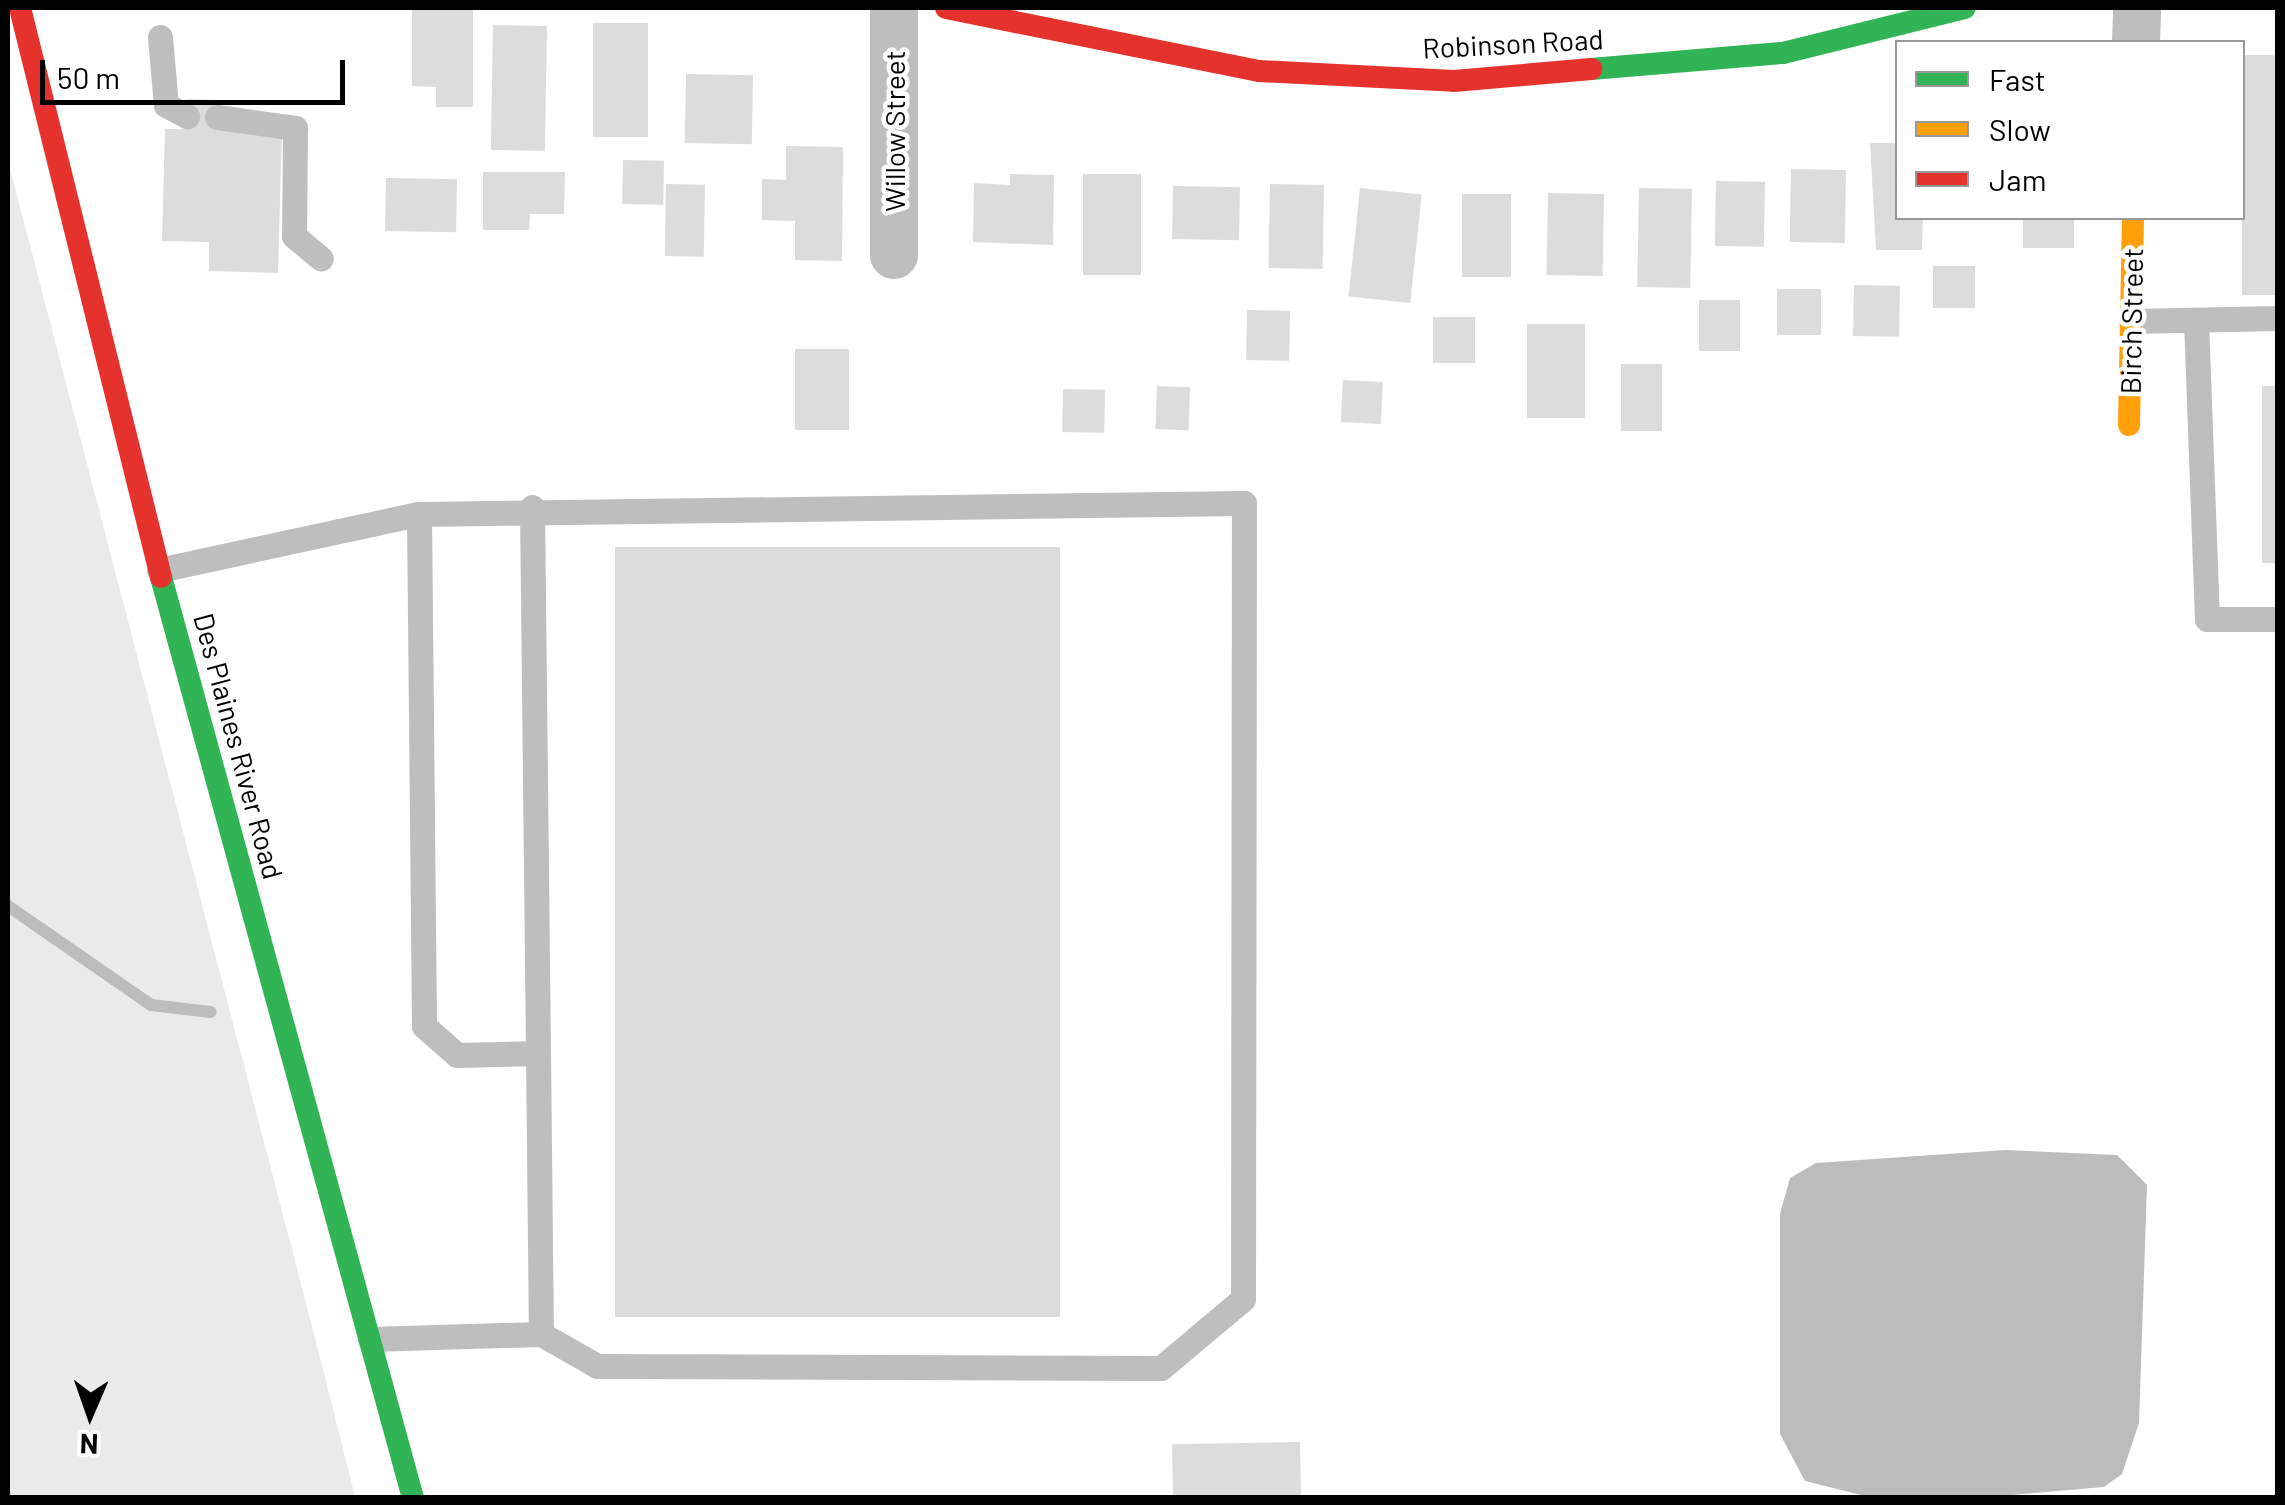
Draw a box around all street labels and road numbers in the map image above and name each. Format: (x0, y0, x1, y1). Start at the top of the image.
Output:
street label: Robinson Road (1422, 21, 1604, 65)
street label: Willow Street (877, 50, 911, 212)
street label: Birch Street (2113, 247, 2149, 395)
street label: Des Plaines River Road (187, 609, 291, 883)

